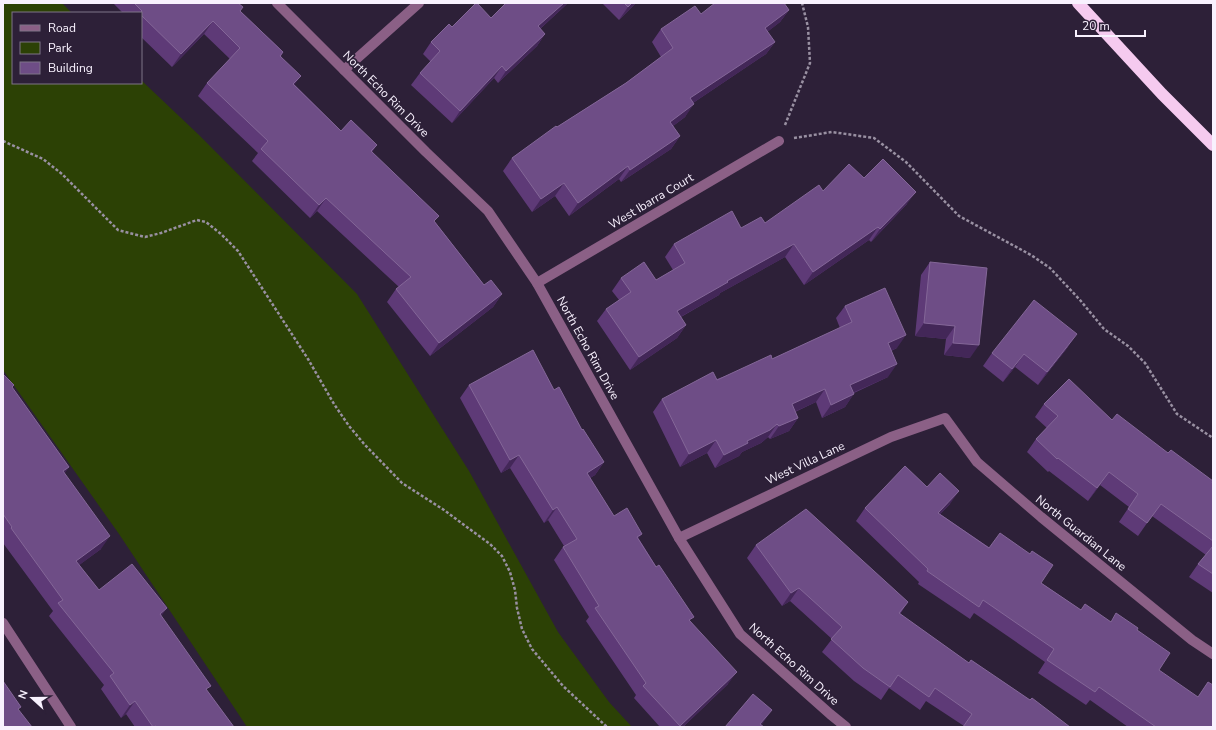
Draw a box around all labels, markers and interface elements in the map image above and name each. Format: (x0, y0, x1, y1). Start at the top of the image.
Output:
legend (12, 12, 142, 84)
scale bar (1076, 12, 1145, 38)
text: 20 m (1082, 18, 1110, 34)
text: Road (48, 20, 76, 36)
text: Park (48, 40, 73, 56)
street label: North Echo Rim Drive (339, 47, 433, 141)
text: Building (48, 60, 93, 76)
street label: West Ibarra Court (606, 169, 697, 233)
street label: North Echo Rim Drive (553, 293, 623, 403)
street label: West Villa Lane (763, 438, 847, 488)
street label: North Guardian Lane (1032, 491, 1130, 575)
street label: North Echo Rim Drive (746, 619, 842, 709)
north arrow (12, 678, 52, 718)
text: N (15, 688, 32, 701)

